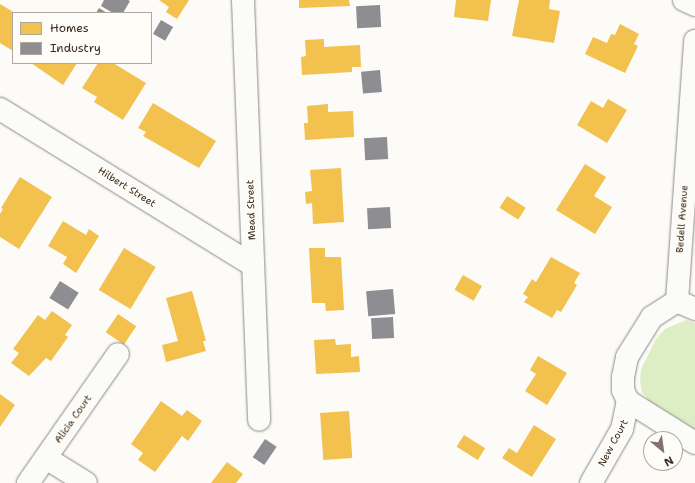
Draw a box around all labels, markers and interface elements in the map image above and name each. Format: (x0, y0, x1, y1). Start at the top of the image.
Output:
legend (12, 12, 152, 64)
text: Homes (50, 20, 89, 36)
text: Industry (50, 40, 101, 56)
street label: Hilbert Street (96, 164, 158, 210)
street label: Mead Street (244, 180, 258, 240)
street label: Bedell Avenue (674, 185, 690, 253)
street label: Alicia Court (52, 392, 94, 446)
street label: New Court (596, 417, 630, 469)
north arrow (643, 431, 683, 471)
text: N (661, 452, 676, 470)

